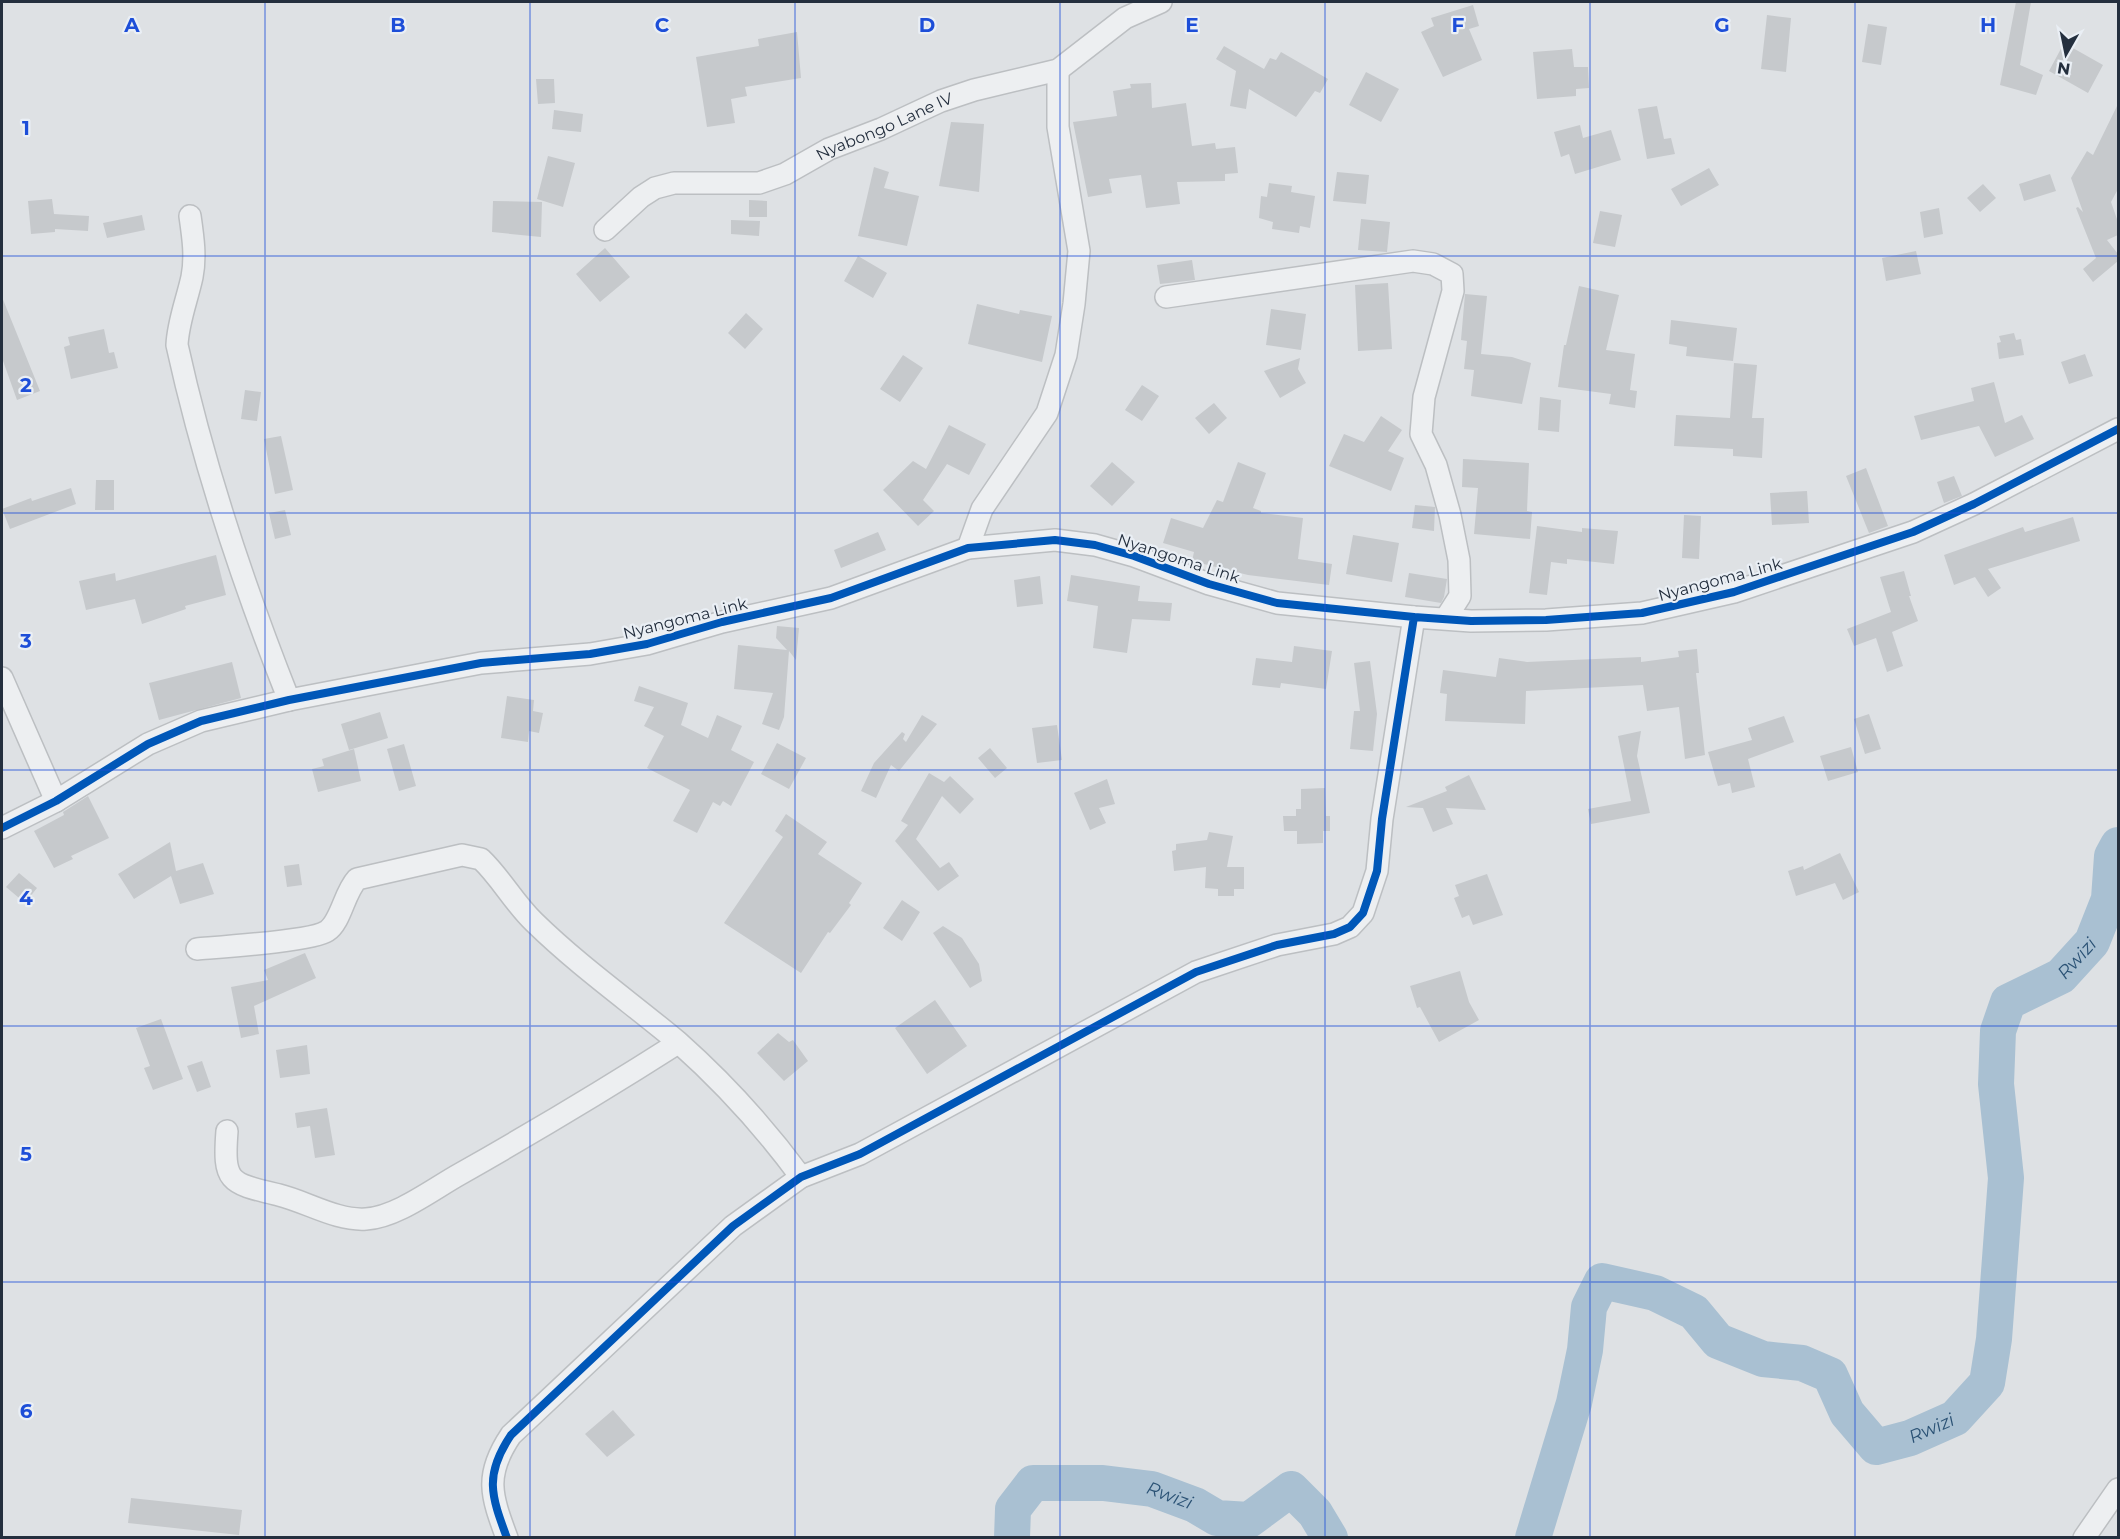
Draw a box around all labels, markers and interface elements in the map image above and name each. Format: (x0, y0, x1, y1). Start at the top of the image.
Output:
text: A (123, 13, 140, 37)
text: B (390, 13, 406, 37)
text: C (655, 13, 670, 37)
text: D (919, 13, 935, 37)
text: E (1185, 13, 1199, 37)
text: F (1452, 13, 1465, 37)
text: G (1714, 13, 1730, 37)
text: H (1980, 13, 1996, 37)
north arrow (2036, 24, 2096, 84)
text: N (2056, 58, 2072, 79)
street label: Nyabongo Lane IV (813, 89, 956, 165)
text: 1 (22, 116, 30, 140)
text: 2 (20, 373, 32, 397)
street label: Nyangoma Link (1115, 530, 1243, 587)
street label: Nyangoma Link (1656, 554, 1784, 605)
street label: Nyangoma Link (621, 594, 750, 643)
text: 3 (19, 629, 32, 653)
text: 4 (19, 886, 33, 910)
water label: Rwizi (2053, 933, 2101, 984)
text: 5 (20, 1142, 32, 1166)
text: 6 (20, 1399, 33, 1423)
water label: Rwizi (1905, 1409, 1958, 1448)
water label: Rwizi (1143, 1477, 1196, 1514)

